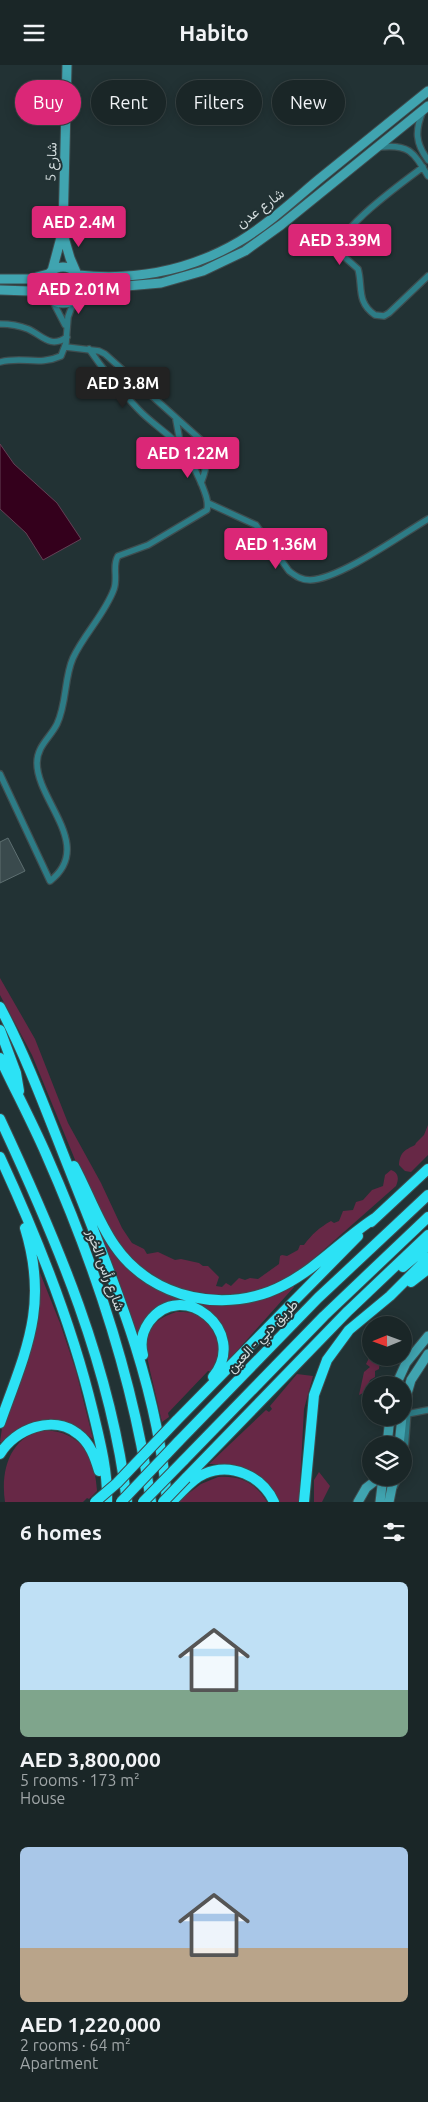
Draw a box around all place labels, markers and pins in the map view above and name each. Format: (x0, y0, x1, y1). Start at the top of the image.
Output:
pin: AED 2.4M (27, 205, 131, 248)
pin: AED 3.39M (283, 223, 397, 266)
pin: AED 2.01M (22, 273, 136, 315)
pin: AED 3.8M (71, 367, 175, 409)
pin: AED 1.22M (131, 437, 245, 479)
pin: AED 1.36M (219, 527, 333, 570)

